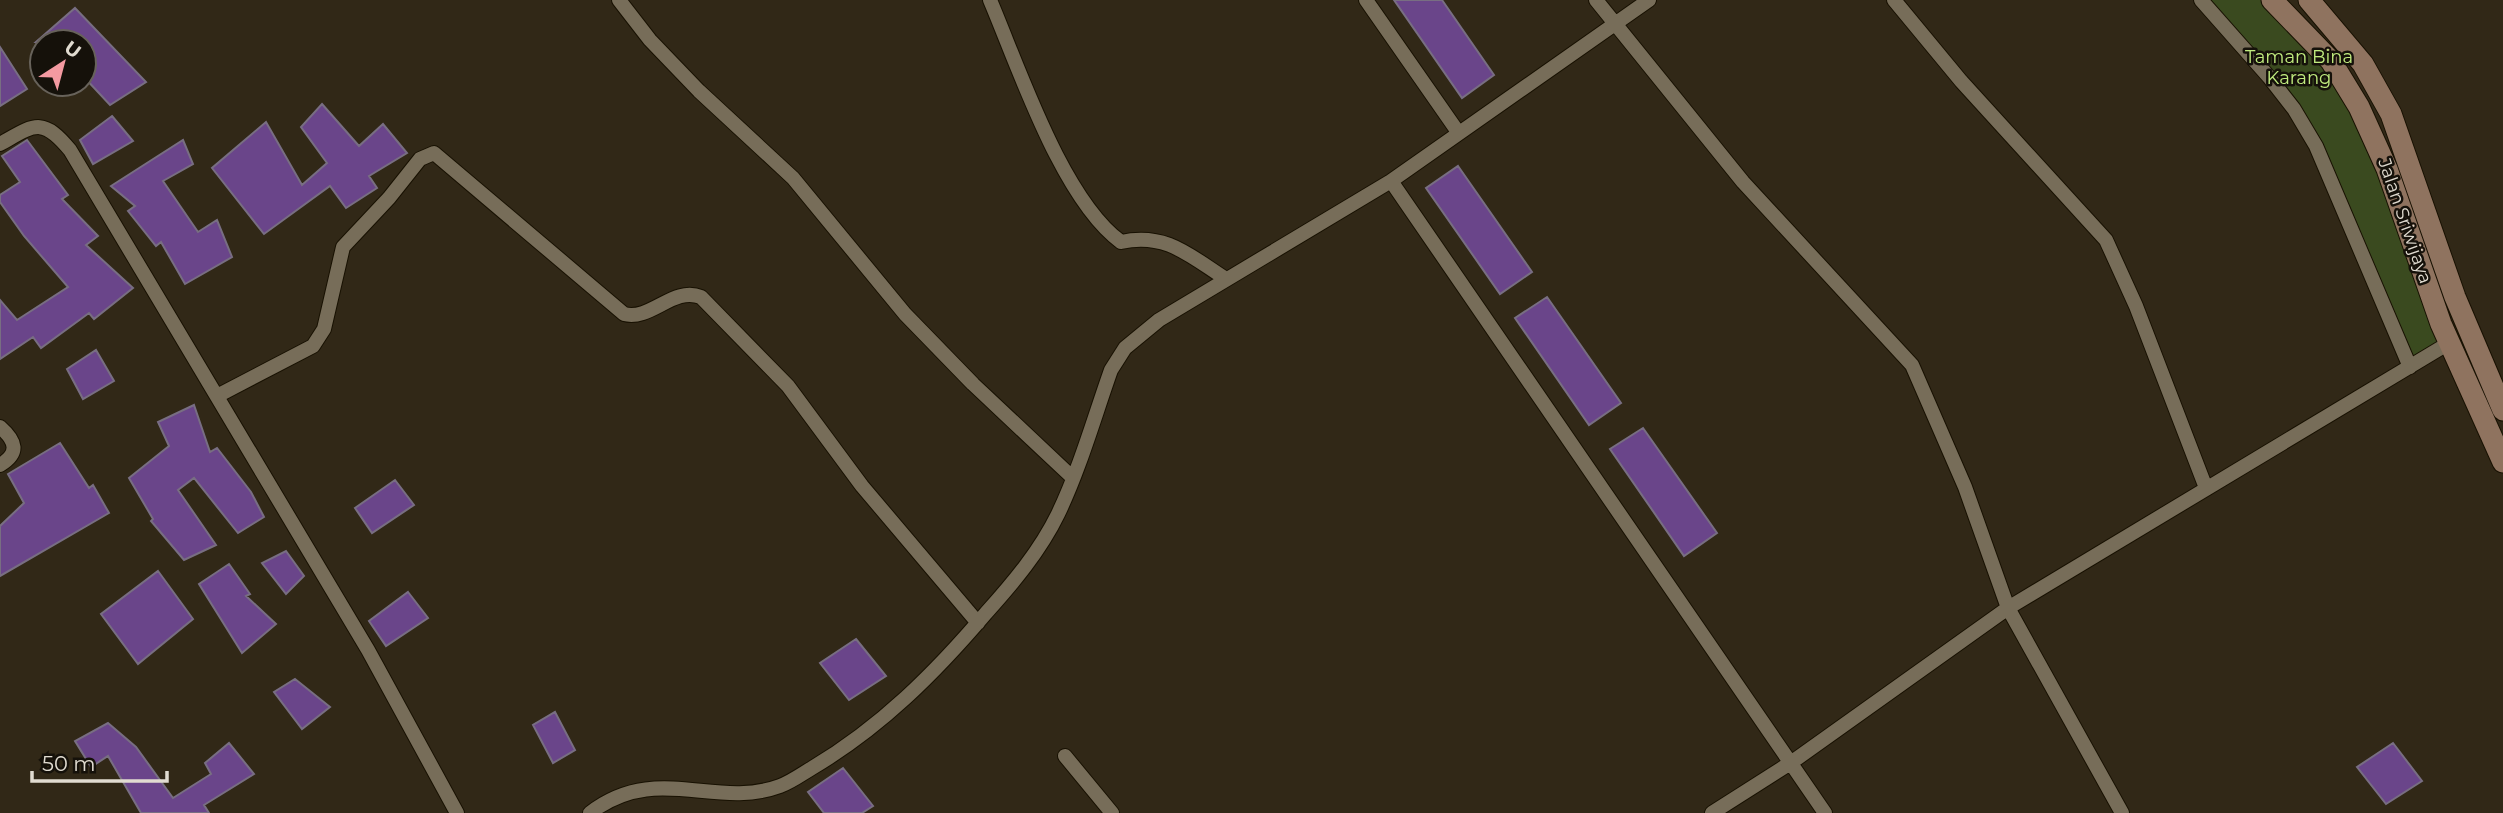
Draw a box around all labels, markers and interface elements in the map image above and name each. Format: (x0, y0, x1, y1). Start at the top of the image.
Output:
north arrow (28, 28, 98, 98)
text: U (60, 36, 86, 63)
park label: Taman Bina Karang (2245, 46, 2353, 89)
street label: Jalan Sriwijaya (2373, 155, 2437, 286)
scale bar (32, 740, 166, 784)
text: 50 m (42, 751, 96, 776)

